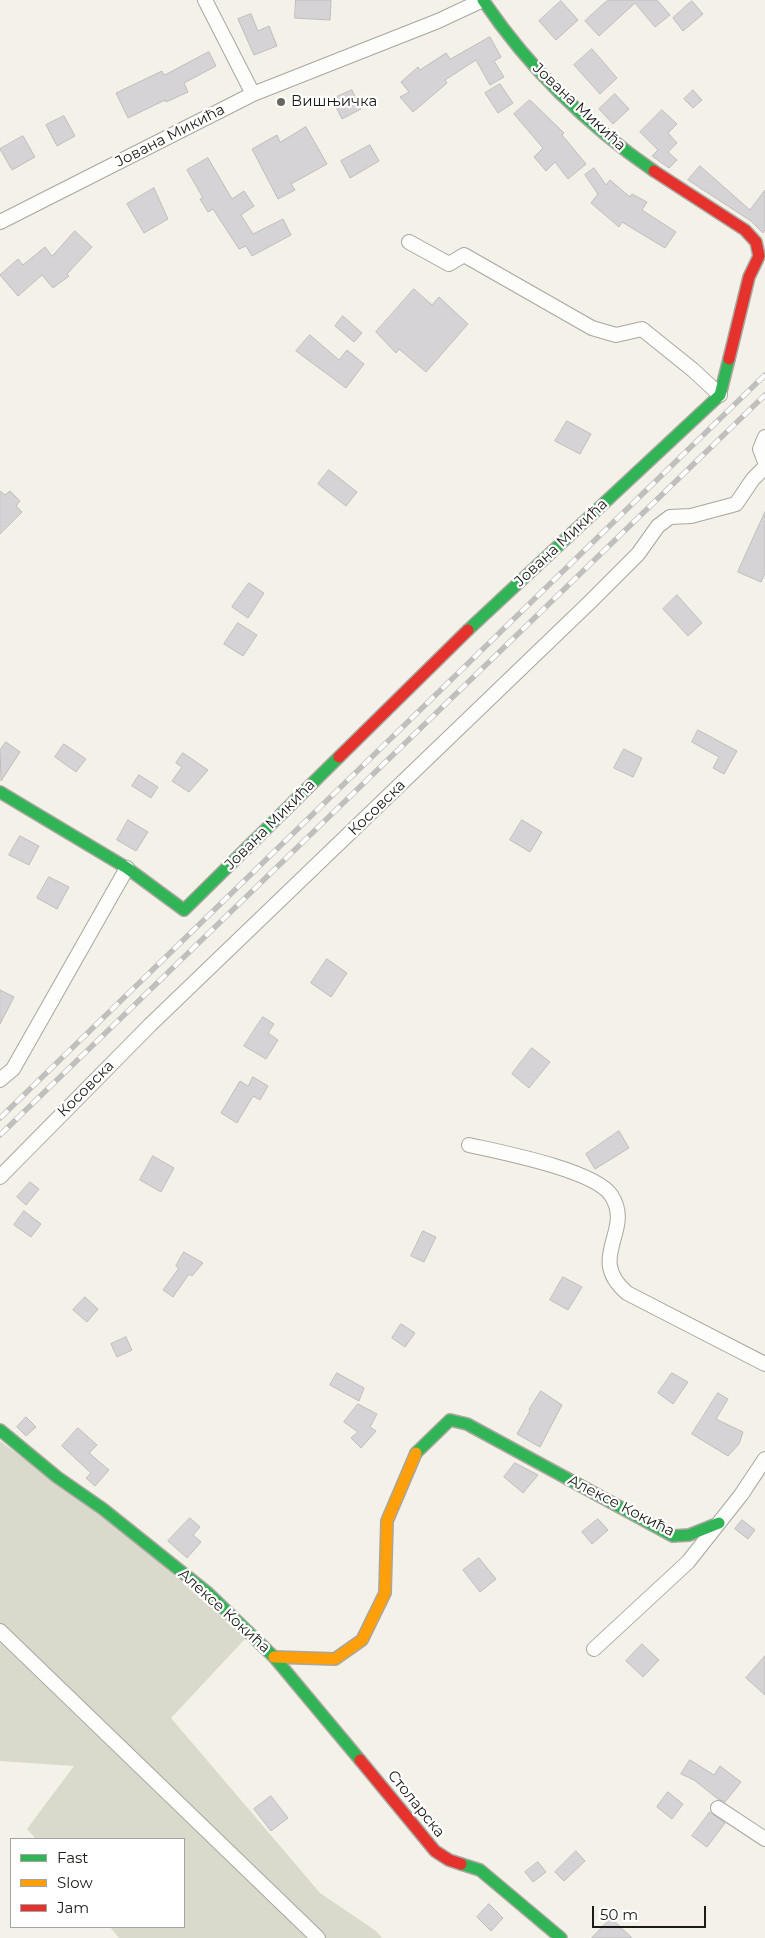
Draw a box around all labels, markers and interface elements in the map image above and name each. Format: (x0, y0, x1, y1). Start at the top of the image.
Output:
street label: Јована Микића (529, 59, 629, 155)
place label: Вишњичка (291, 93, 377, 111)
marker: Вишњичка (275, 96, 287, 108)
street label: Јована Микића (112, 101, 228, 171)
street label: Јована Микића (511, 495, 611, 591)
street label: Јована Микића (221, 776, 319, 874)
street label: Косовска (345, 776, 409, 840)
street label: Косовска (54, 1057, 118, 1121)
street label: Алексе Кокића (565, 1471, 677, 1541)
street label: Алексе Кокића (174, 1565, 274, 1657)
street label: Столарска (384, 1767, 448, 1841)
legend (10, 1838, 185, 1928)
text: Fast (57, 1848, 88, 1867)
text: Slow (57, 1873, 93, 1892)
scale bar (595, 1896, 709, 1928)
text: Jam (57, 1898, 89, 1917)
text: 50 m (600, 1905, 638, 1924)

